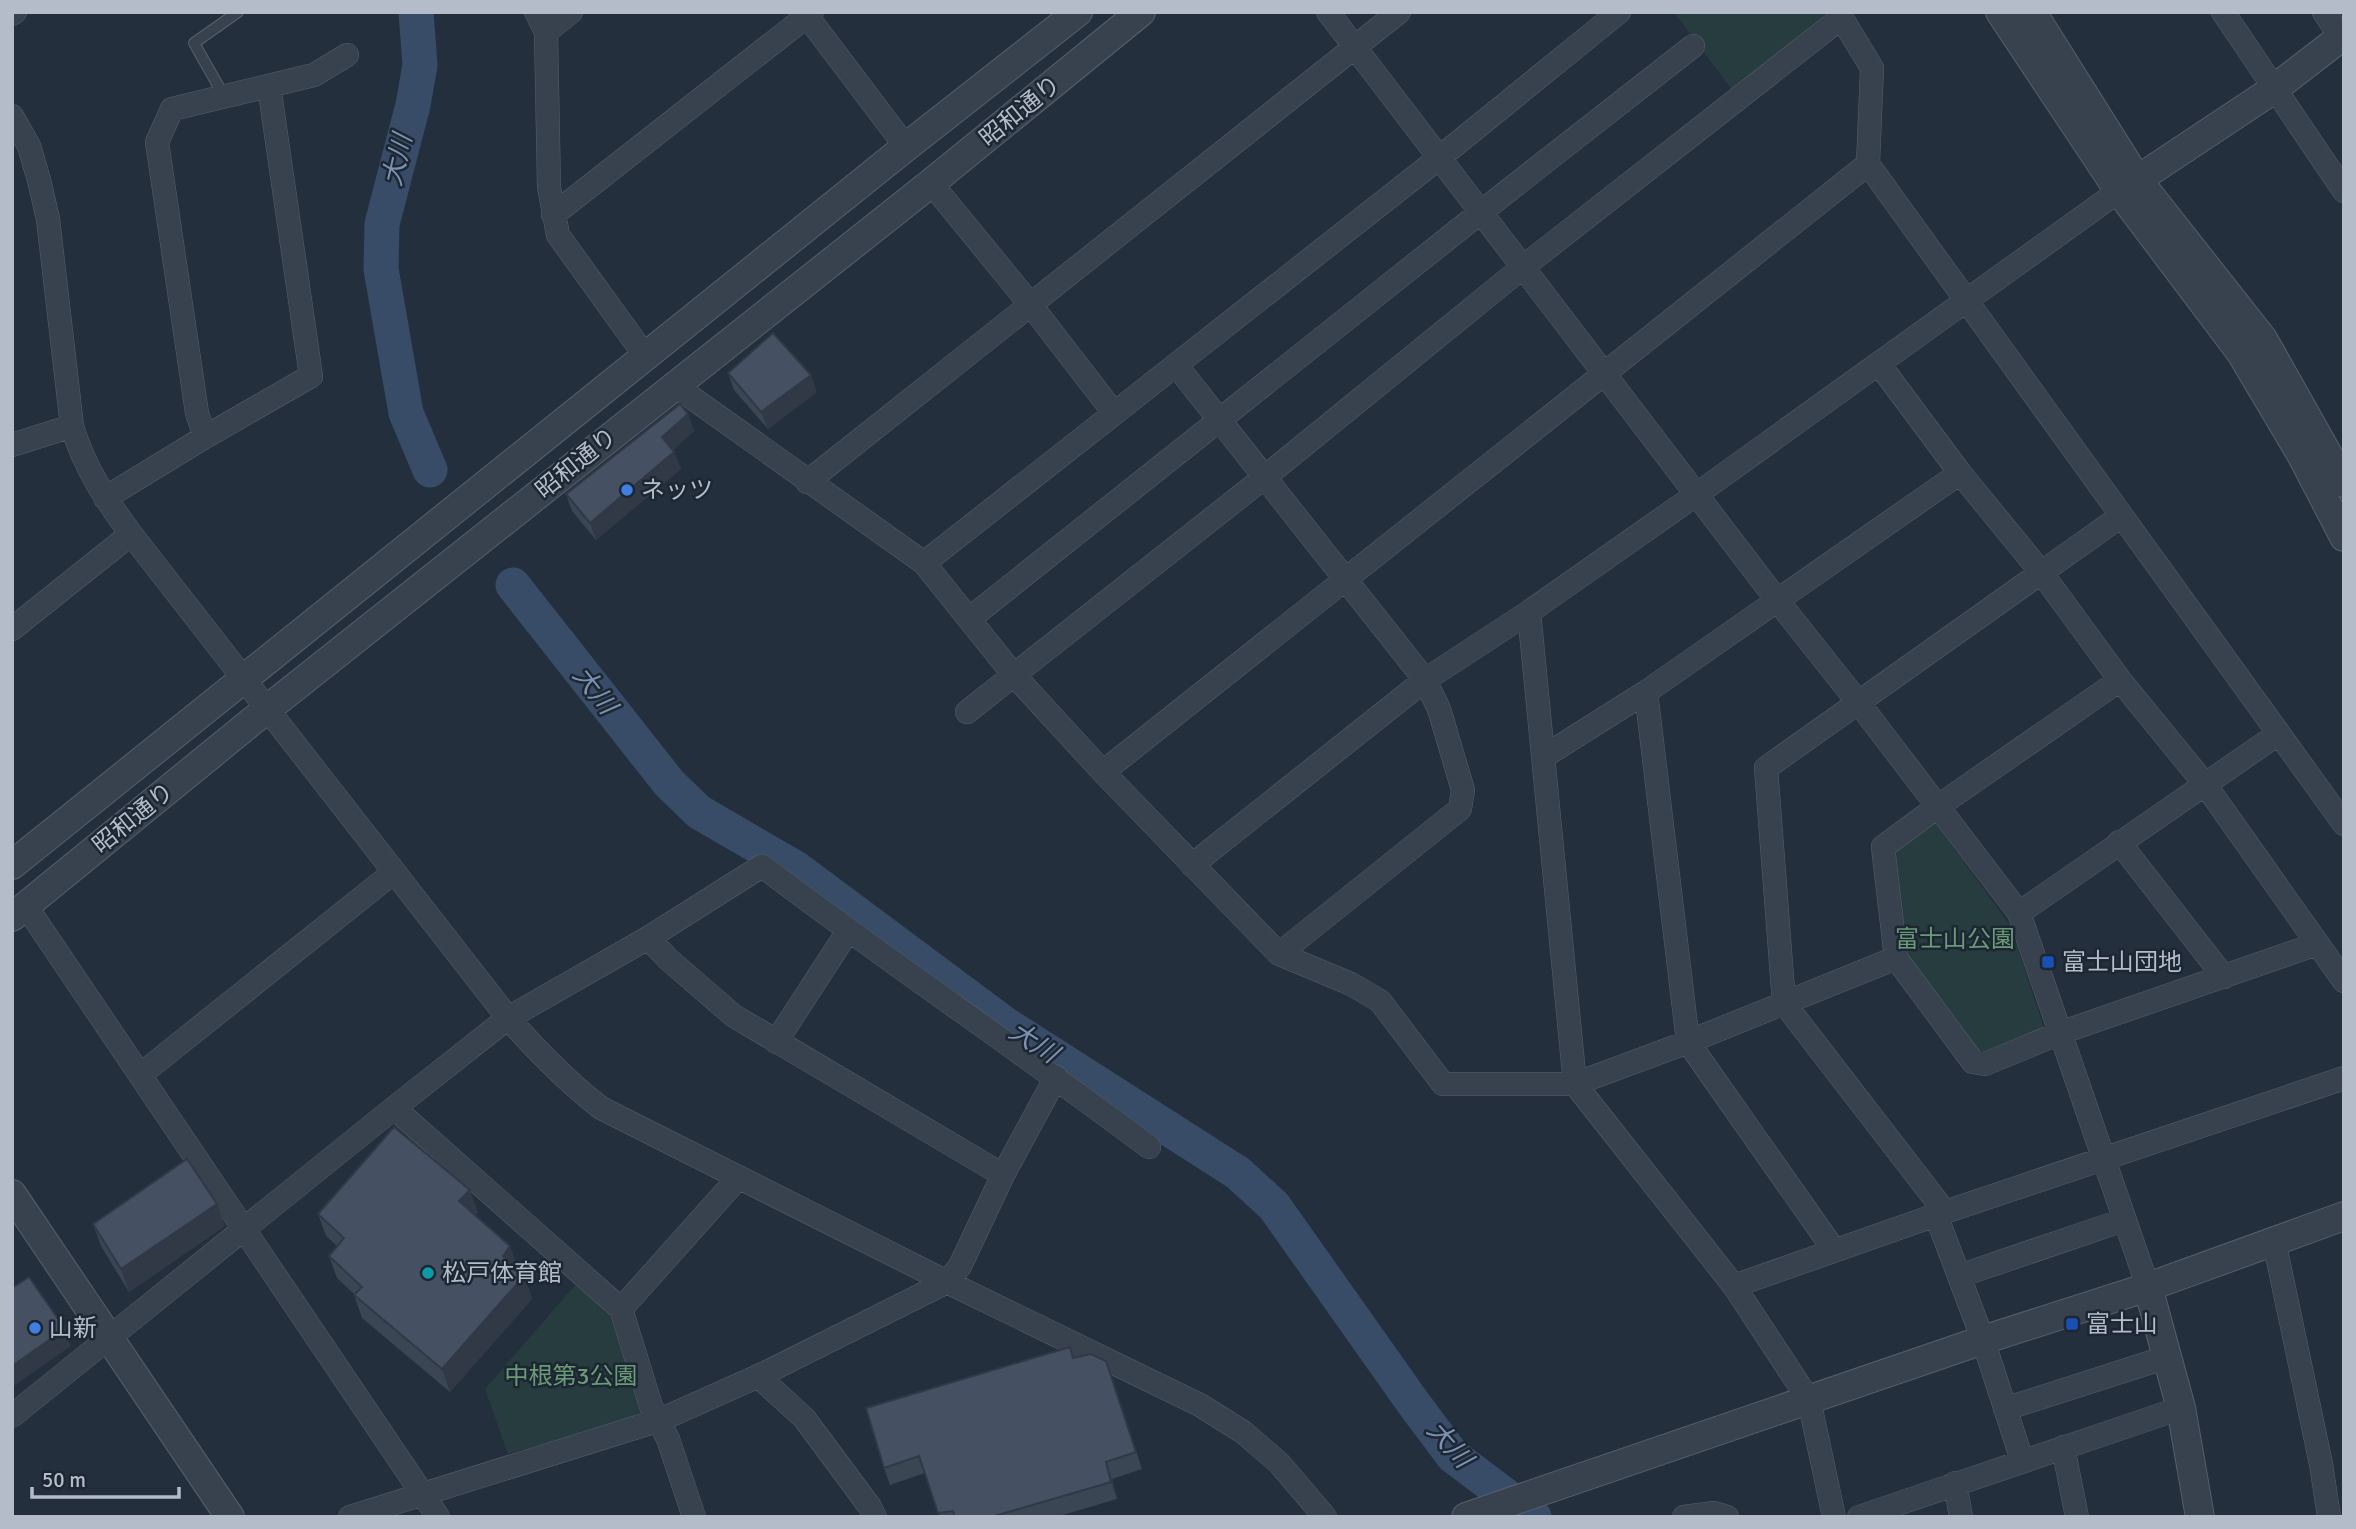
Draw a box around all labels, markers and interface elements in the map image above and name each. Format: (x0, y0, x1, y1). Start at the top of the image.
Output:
street label: 昭和通り (973, 69, 1067, 153)
water label: 大川 (377, 128, 420, 189)
street label: 昭和通り (529, 421, 623, 505)
place label: ネッツ (641, 475, 713, 505)
marker: ネッツ (619, 482, 635, 498)
water label: 大川 (566, 660, 625, 723)
street label: 昭和通り (86, 776, 180, 860)
park label: 富士山公園 (1895, 924, 2015, 954)
place label: 富士山団地 (2062, 947, 2182, 977)
marker: 富士山団地 (2040, 954, 2056, 970)
water label: 大川 (1003, 1015, 1066, 1072)
place label: 松戸体育館 (442, 1258, 562, 1288)
marker: 松戸体育館 (420, 1265, 436, 1281)
place label: 富士山 (2086, 1309, 2158, 1339)
place label: 山新 (49, 1313, 97, 1343)
marker: 富士山 (2064, 1316, 2080, 1332)
marker: 山新 (27, 1320, 43, 1336)
park label: 中根第3公園 (505, 1361, 637, 1391)
water label: 大川 (1420, 1415, 1481, 1477)
scale bar (32, 1456, 178, 1500)
text: 50 m (42, 1467, 86, 1493)

